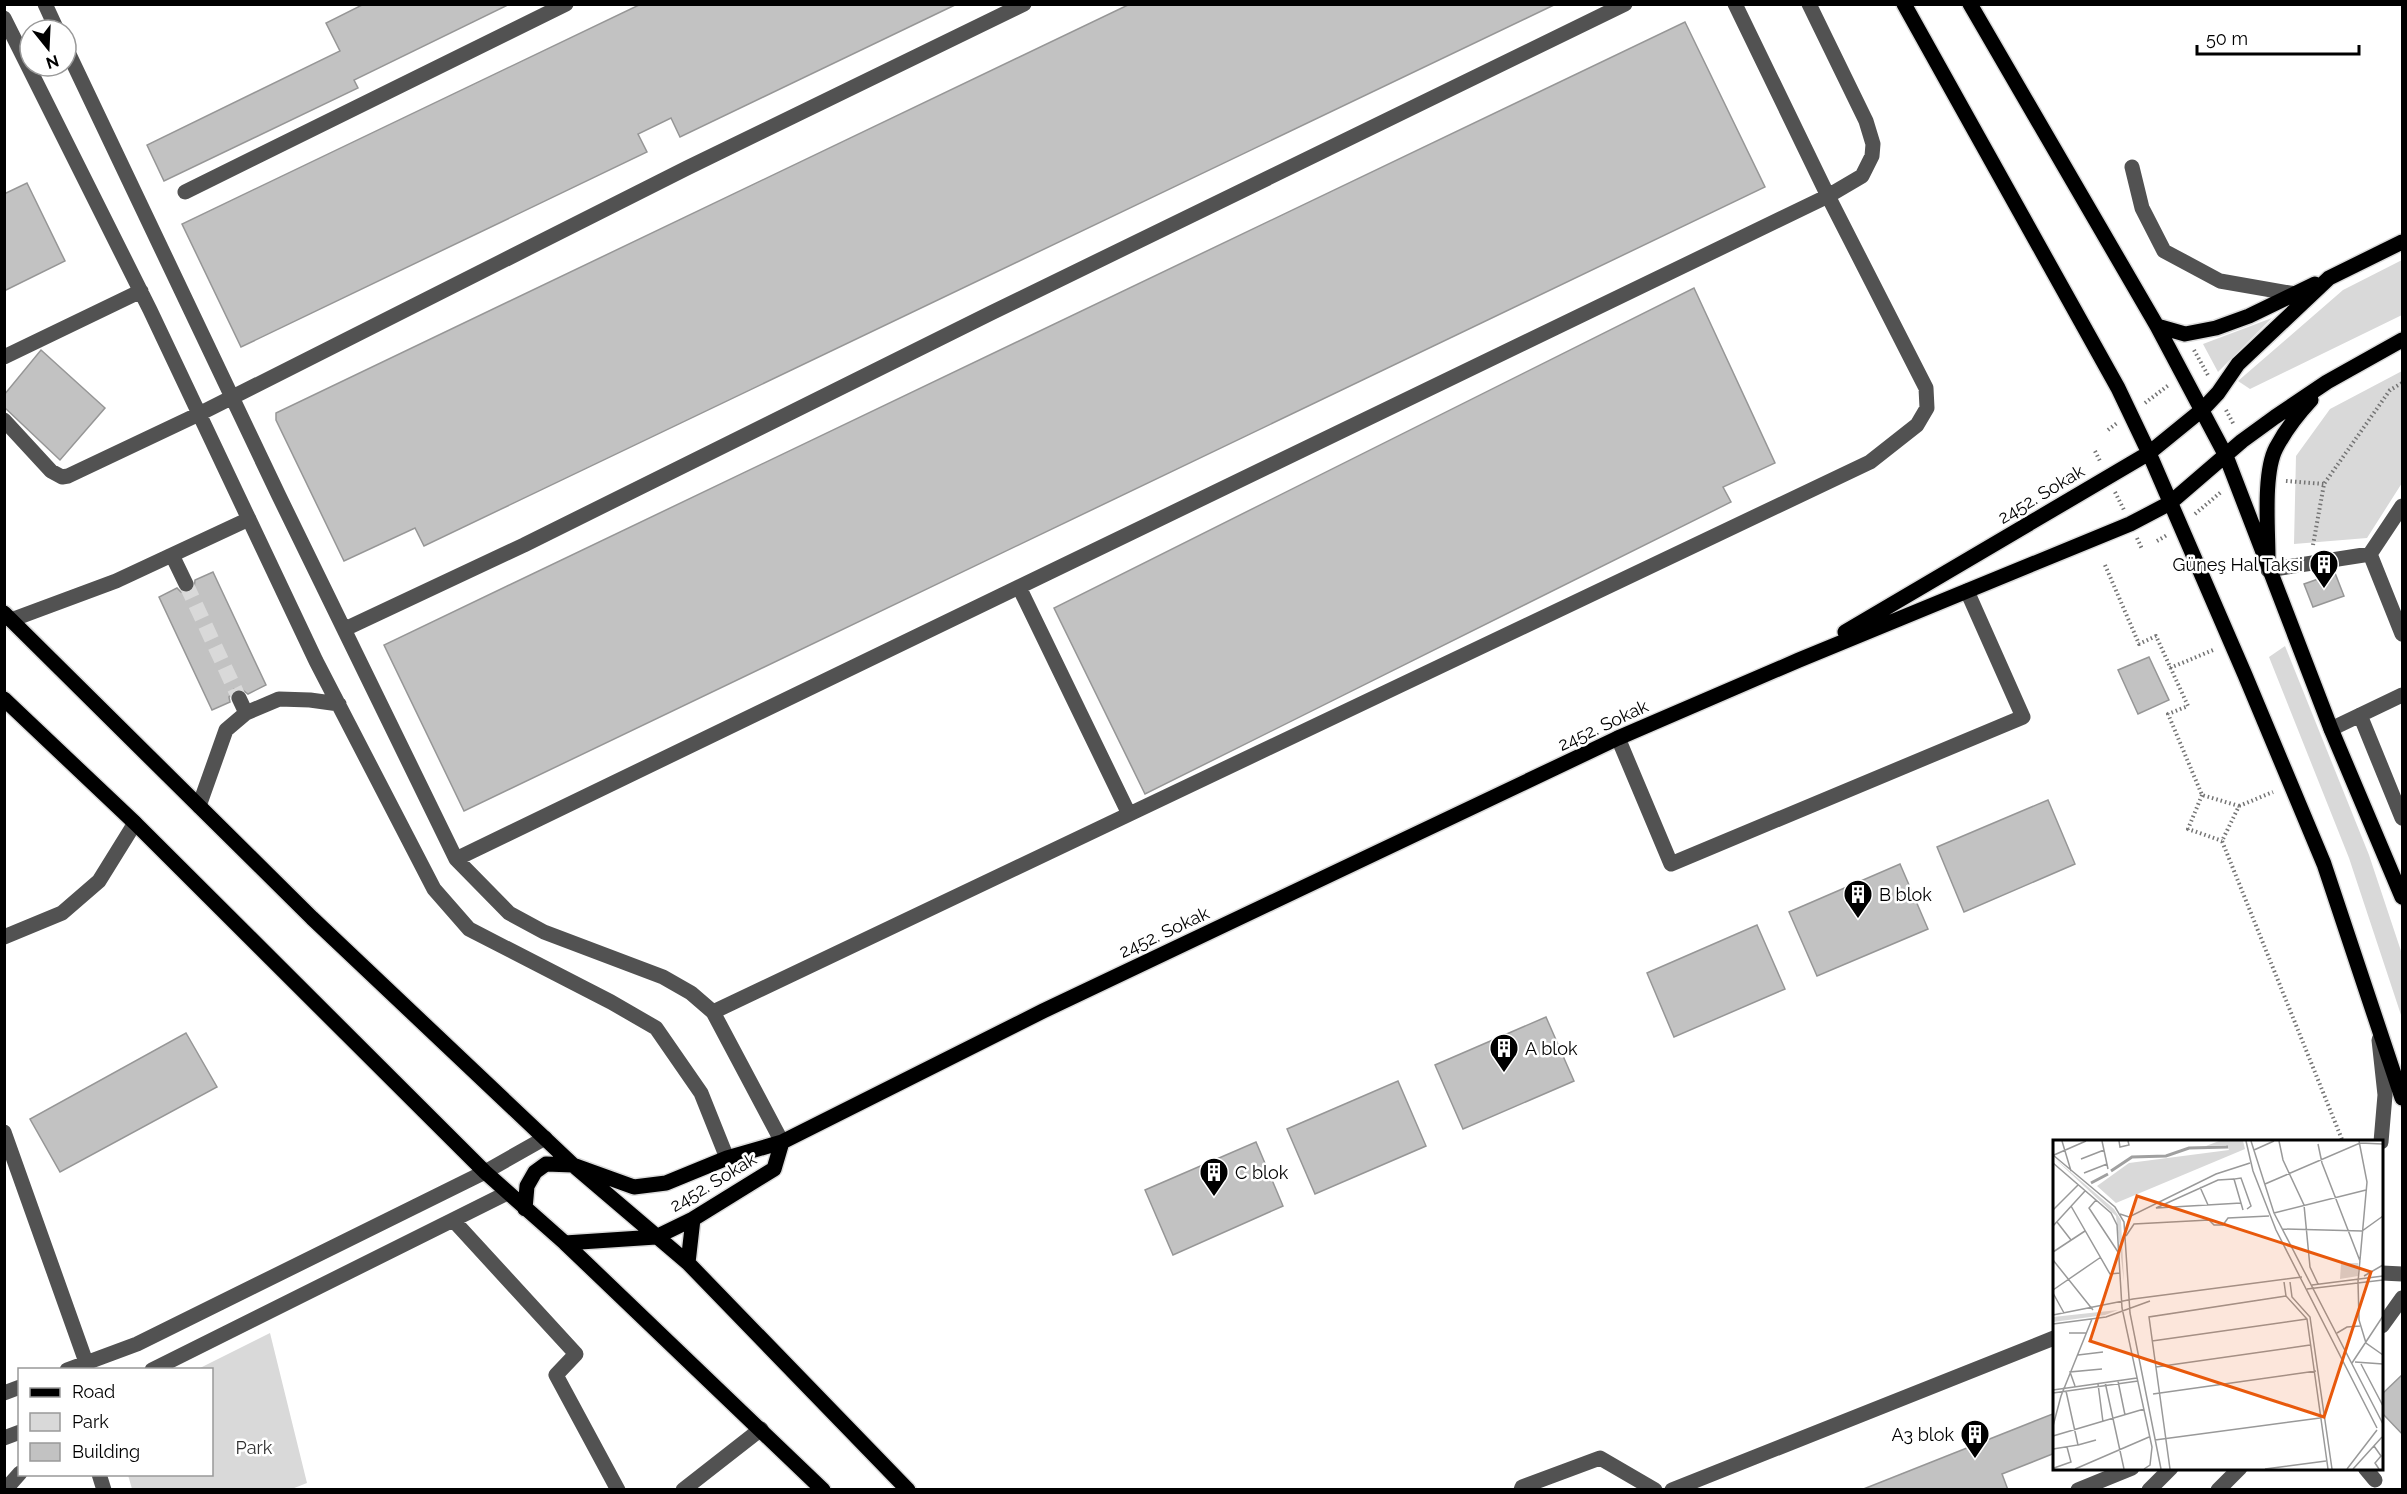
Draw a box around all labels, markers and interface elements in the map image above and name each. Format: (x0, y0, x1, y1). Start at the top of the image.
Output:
north arrow (18, 18, 78, 78)
scale bar (2197, 18, 2359, 56)
text: 50 m (2206, 28, 2248, 49)
text: N (44, 51, 61, 73)
street label: 2452. Sokak (1994, 460, 2088, 528)
building icon: Güneş Hal Taksi (2308, 548, 2340, 590)
place label: Güneş Hal Taksi (2173, 554, 2303, 575)
street label: 2452. Sokak (1555, 695, 1652, 755)
building icon: B blok (1842, 878, 1874, 920)
place label: B blok (1879, 884, 1932, 905)
street label: 2452. Sokak (1116, 902, 1213, 962)
building icon: A blok (1488, 1032, 1520, 1074)
place label: A blok (1525, 1038, 1578, 1059)
inset map (2053, 1140, 2383, 1470)
street label: 2452. Sokak (666, 1148, 760, 1216)
building icon: C blok (1198, 1156, 1230, 1198)
place label: C blok (1235, 1162, 1289, 1183)
legend (18, 1368, 213, 1476)
text: Road (72, 1381, 115, 1402)
text: Park (72, 1411, 109, 1432)
building icon: A3 blok (1959, 1418, 1991, 1460)
place label: A3 blok (1891, 1424, 1954, 1445)
park label: Park (236, 1437, 273, 1458)
text: Building (72, 1441, 140, 1462)

